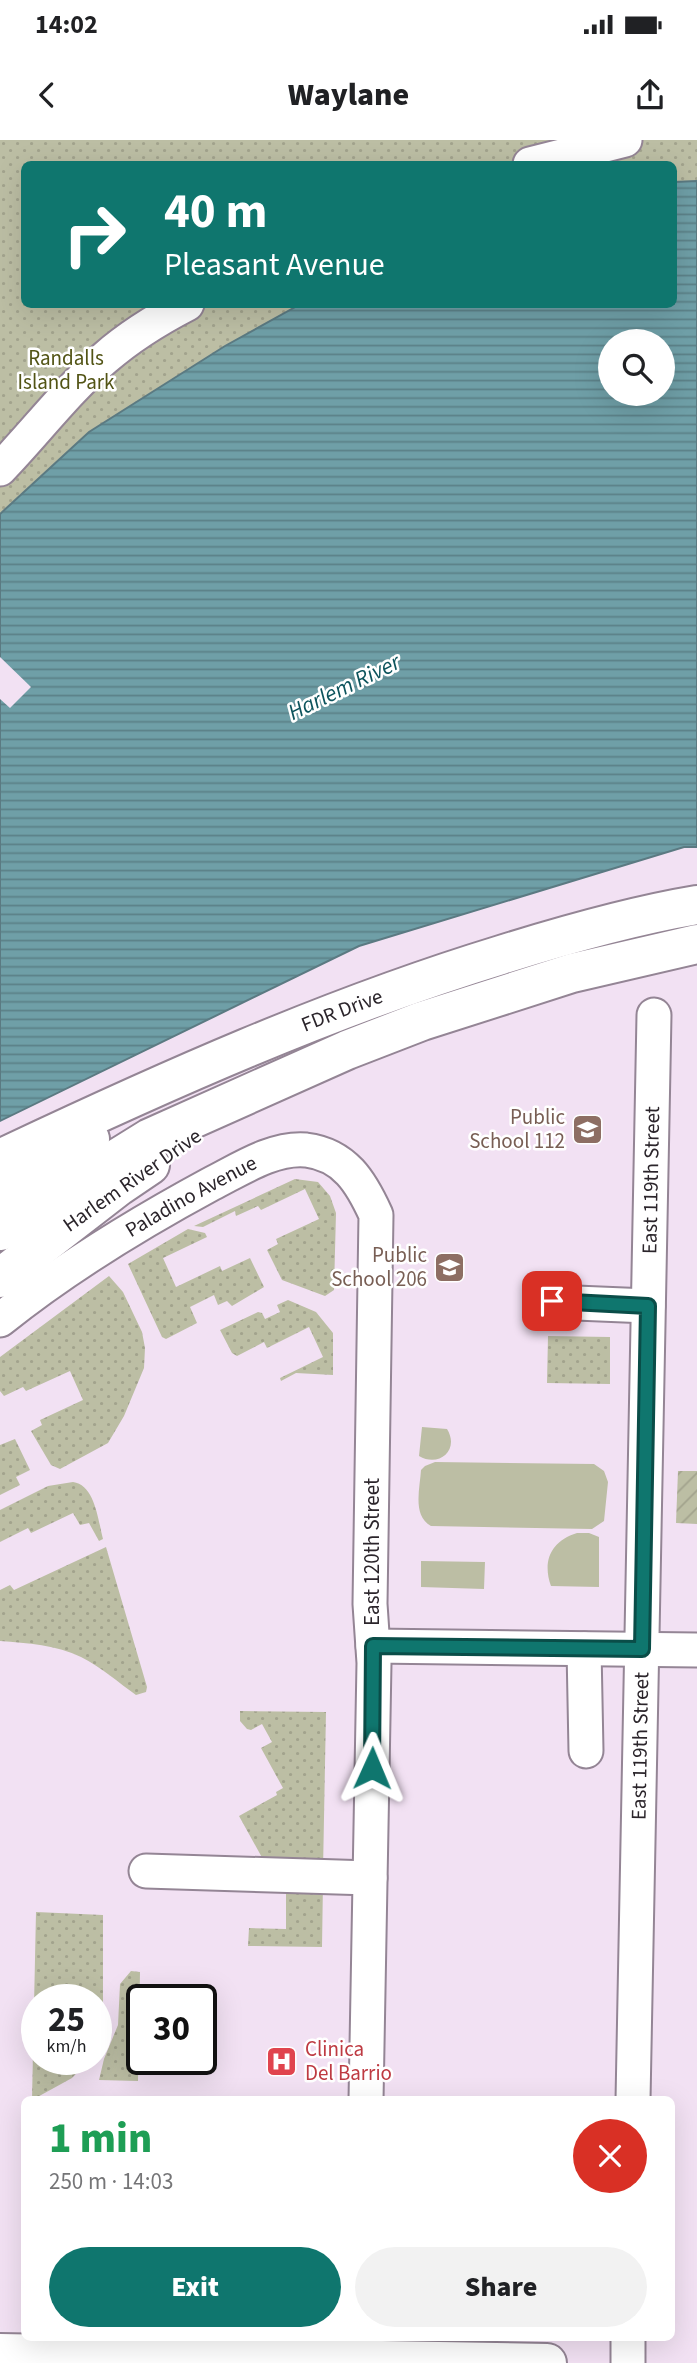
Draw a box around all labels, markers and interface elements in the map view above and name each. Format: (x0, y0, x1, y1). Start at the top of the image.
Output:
text: 14:02 (35, 6, 98, 43)
text: Waylane (288, 72, 409, 118)
icon: back (28, 76, 66, 114)
icon: share (631, 76, 669, 114)
text: 40 m (164, 177, 268, 247)
icon: right (49, 189, 140, 280)
text: Pleasant Avenue (164, 242, 385, 288)
map controls (598, 329, 675, 406)
button: search (598, 329, 675, 406)
park label: Randalls Island Park (18, 343, 115, 397)
water label: Harlem River (282, 645, 407, 728)
street label: FDR Drive (297, 981, 387, 1039)
place label: Public School 112 (469, 1102, 565, 1156)
street label: East 119th Street (634, 1106, 667, 1254)
school or university icon: Public School 112 (571, 1112, 605, 1146)
street label: Harlem River Drive (57, 1121, 207, 1239)
street label: Paladino Avenue (119, 1148, 262, 1245)
place label: Public School 206 (331, 1240, 427, 1294)
school or university icon: Public School 206 (433, 1250, 467, 1284)
pin (522, 1271, 582, 1331)
icon: arrive (533, 1282, 571, 1320)
street label: East 120th Street (357, 1478, 387, 1626)
street label: East 119th Street (623, 1672, 656, 1820)
position arrow (335, 1731, 409, 1805)
speed limit sign: 30 (126, 1984, 217, 2075)
text: 25 (48, 1995, 85, 2045)
text: km/h (47, 2034, 86, 2059)
place label: Clinica Del Barrio (305, 2034, 392, 2088)
hospital icon: Clinica Del Barrio (265, 2044, 299, 2078)
text: 1 min (49, 2109, 152, 2169)
button: close (573, 2119, 647, 2193)
text: 250 m · 14:03 (49, 2165, 173, 2198)
button: Exit (49, 2247, 341, 2327)
button: Share (355, 2247, 647, 2327)

